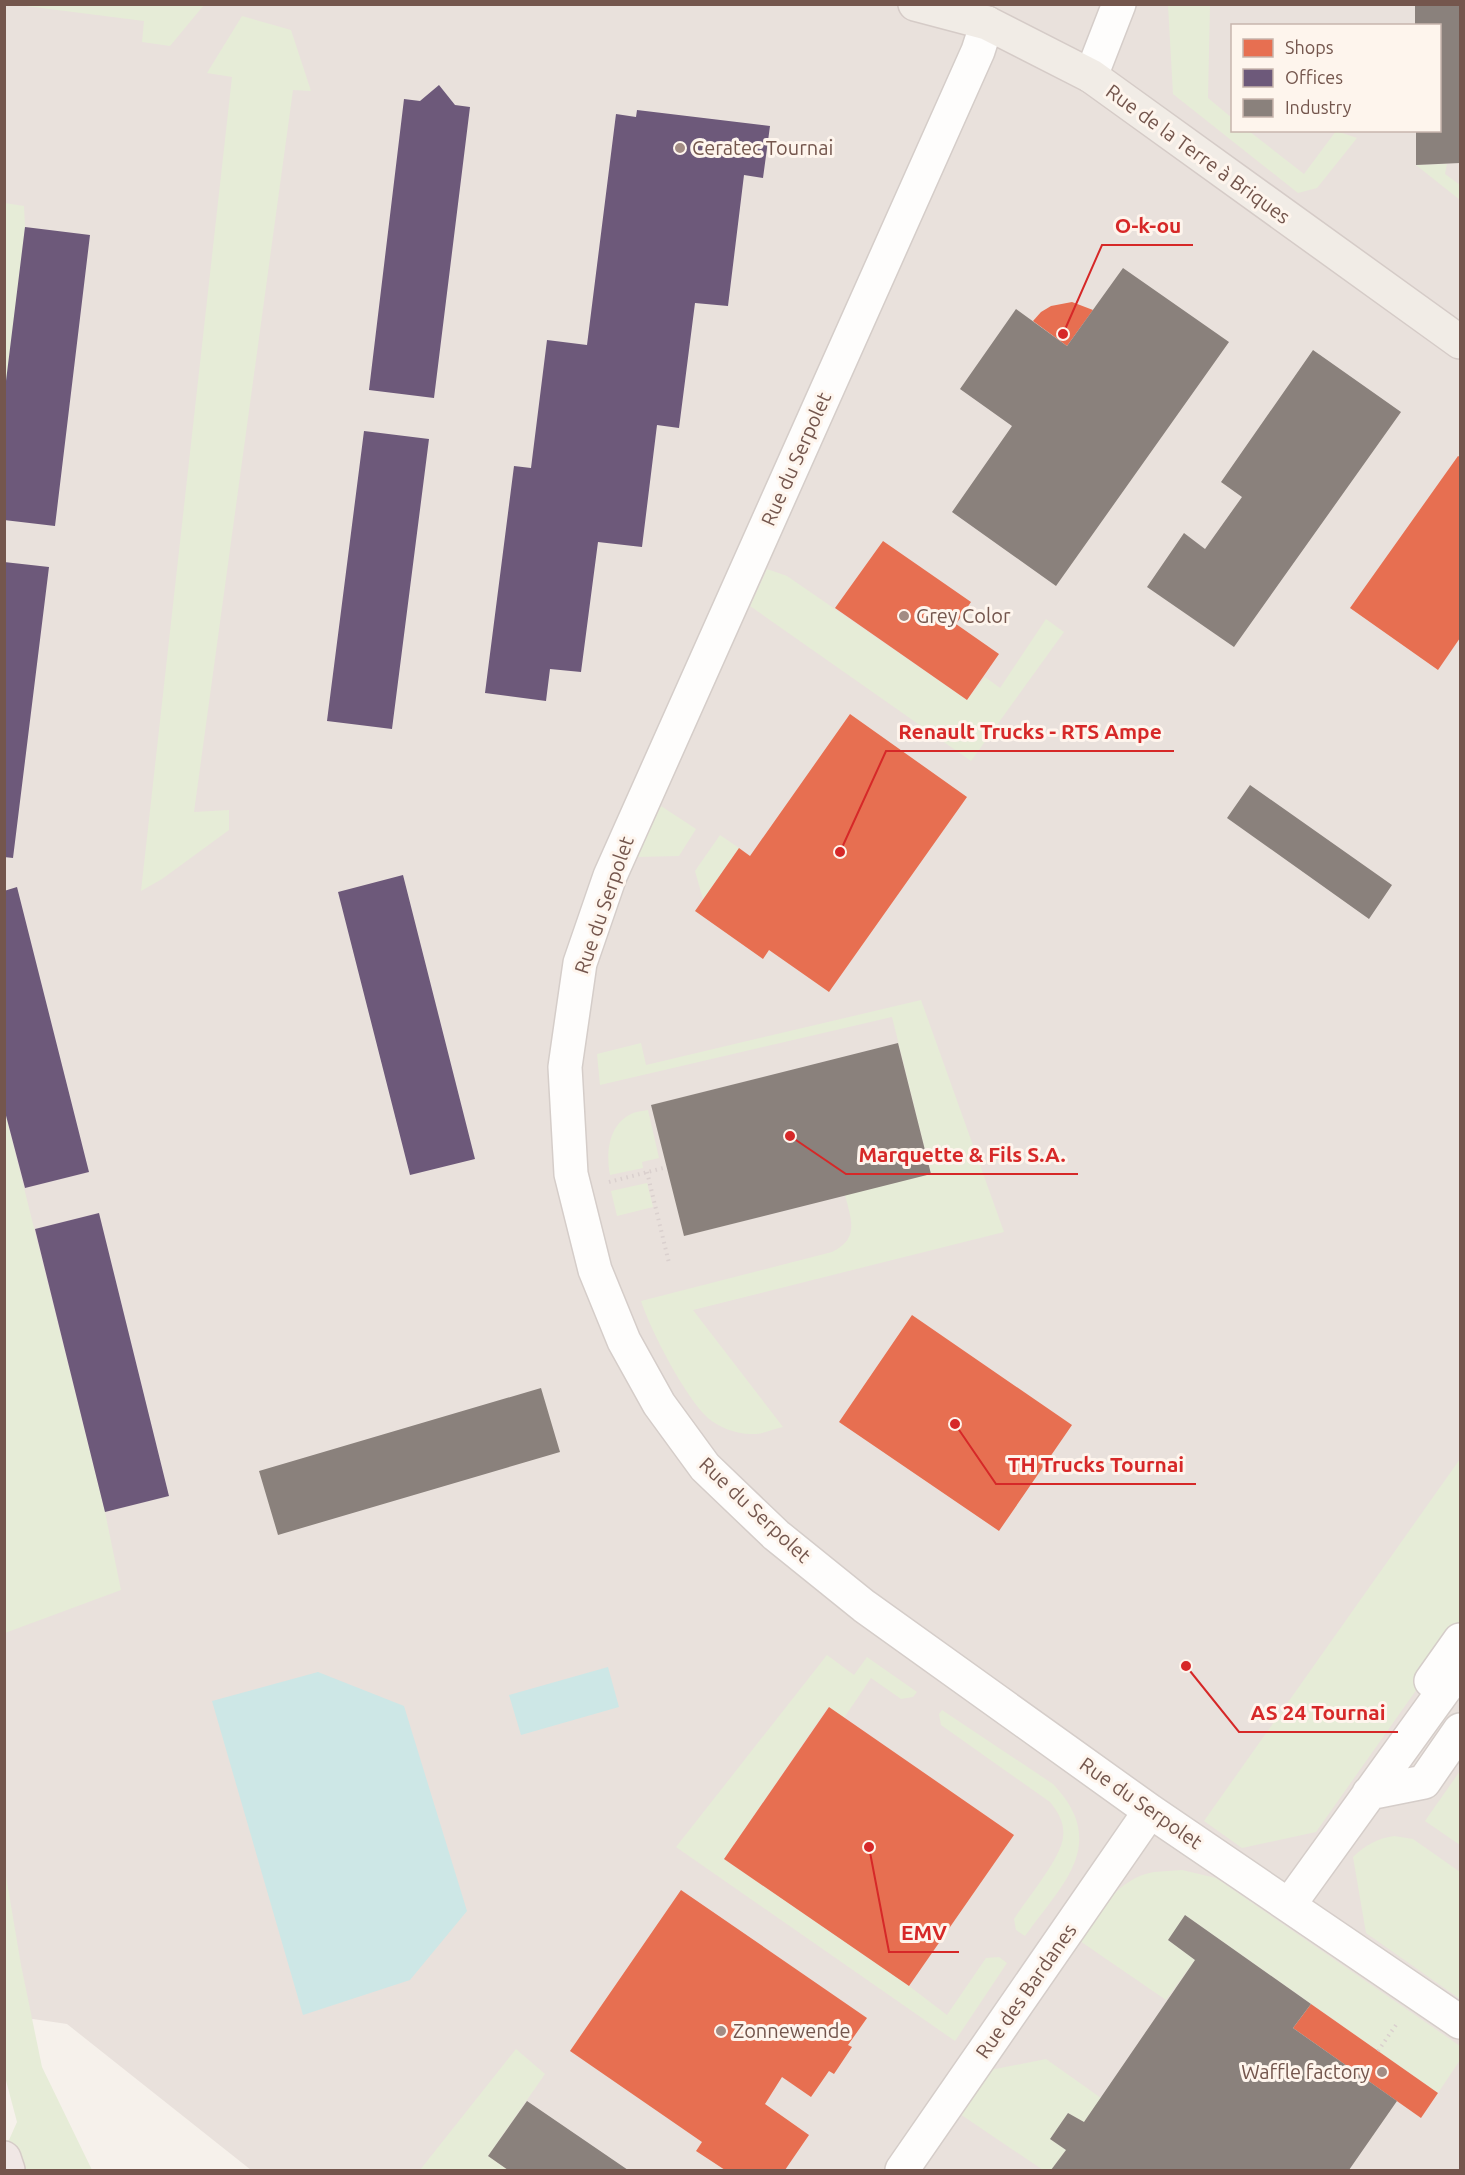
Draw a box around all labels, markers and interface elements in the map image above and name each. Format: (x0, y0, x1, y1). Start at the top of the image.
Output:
legend (1231, 24, 1441, 132)
text: Shops (1285, 37, 1334, 57)
text: Offices (1285, 67, 1343, 87)
street label: Rue de la Terre à Briques (1102, 79, 1295, 228)
text: Industry (1285, 97, 1352, 117)
place label: Ceratec Tournai (692, 136, 833, 159)
marker: Ceratec Tournai (673, 141, 687, 155)
callout: O-k-ou (1102, 206, 1193, 245)
text: O-k-ou (1115, 213, 1181, 237)
street label: Rue du Serpolet (756, 388, 835, 529)
place label: Grey Color (916, 604, 1011, 627)
marker: Grey Color (897, 609, 911, 623)
callout: Renault Trucks - RTS Ampe (886, 712, 1174, 751)
text: Renault Trucks - RTS Ampe (898, 719, 1162, 743)
street label: Rue du Serpolet (569, 833, 638, 977)
callout: Marquette & Fils S.A. (846, 1135, 1078, 1174)
text: Marquette & Fils S.A. (858, 1142, 1066, 1166)
callout: TH Trucks Tournai (996, 1445, 1196, 1484)
street label: Rue du Serpolet (695, 1452, 816, 1567)
text: TH Trucks Tournai (1008, 1452, 1184, 1476)
callout: AS 24 Tournai (1239, 1693, 1398, 1732)
text: AS 24 Tournai (1251, 1700, 1385, 1724)
street label: Rue du Serpolet (1076, 1752, 1207, 1853)
callout: EMV (889, 1913, 959, 1952)
street label: Rue des Bardanes (971, 1919, 1081, 2063)
text: EMV (901, 1920, 947, 1944)
place label: Zonnewende (733, 2019, 850, 2042)
marker: Zonnewende (714, 2024, 728, 2038)
place label: Waffle factory (1241, 2060, 1370, 2083)
marker: Waffle factory (1375, 2065, 1389, 2079)

